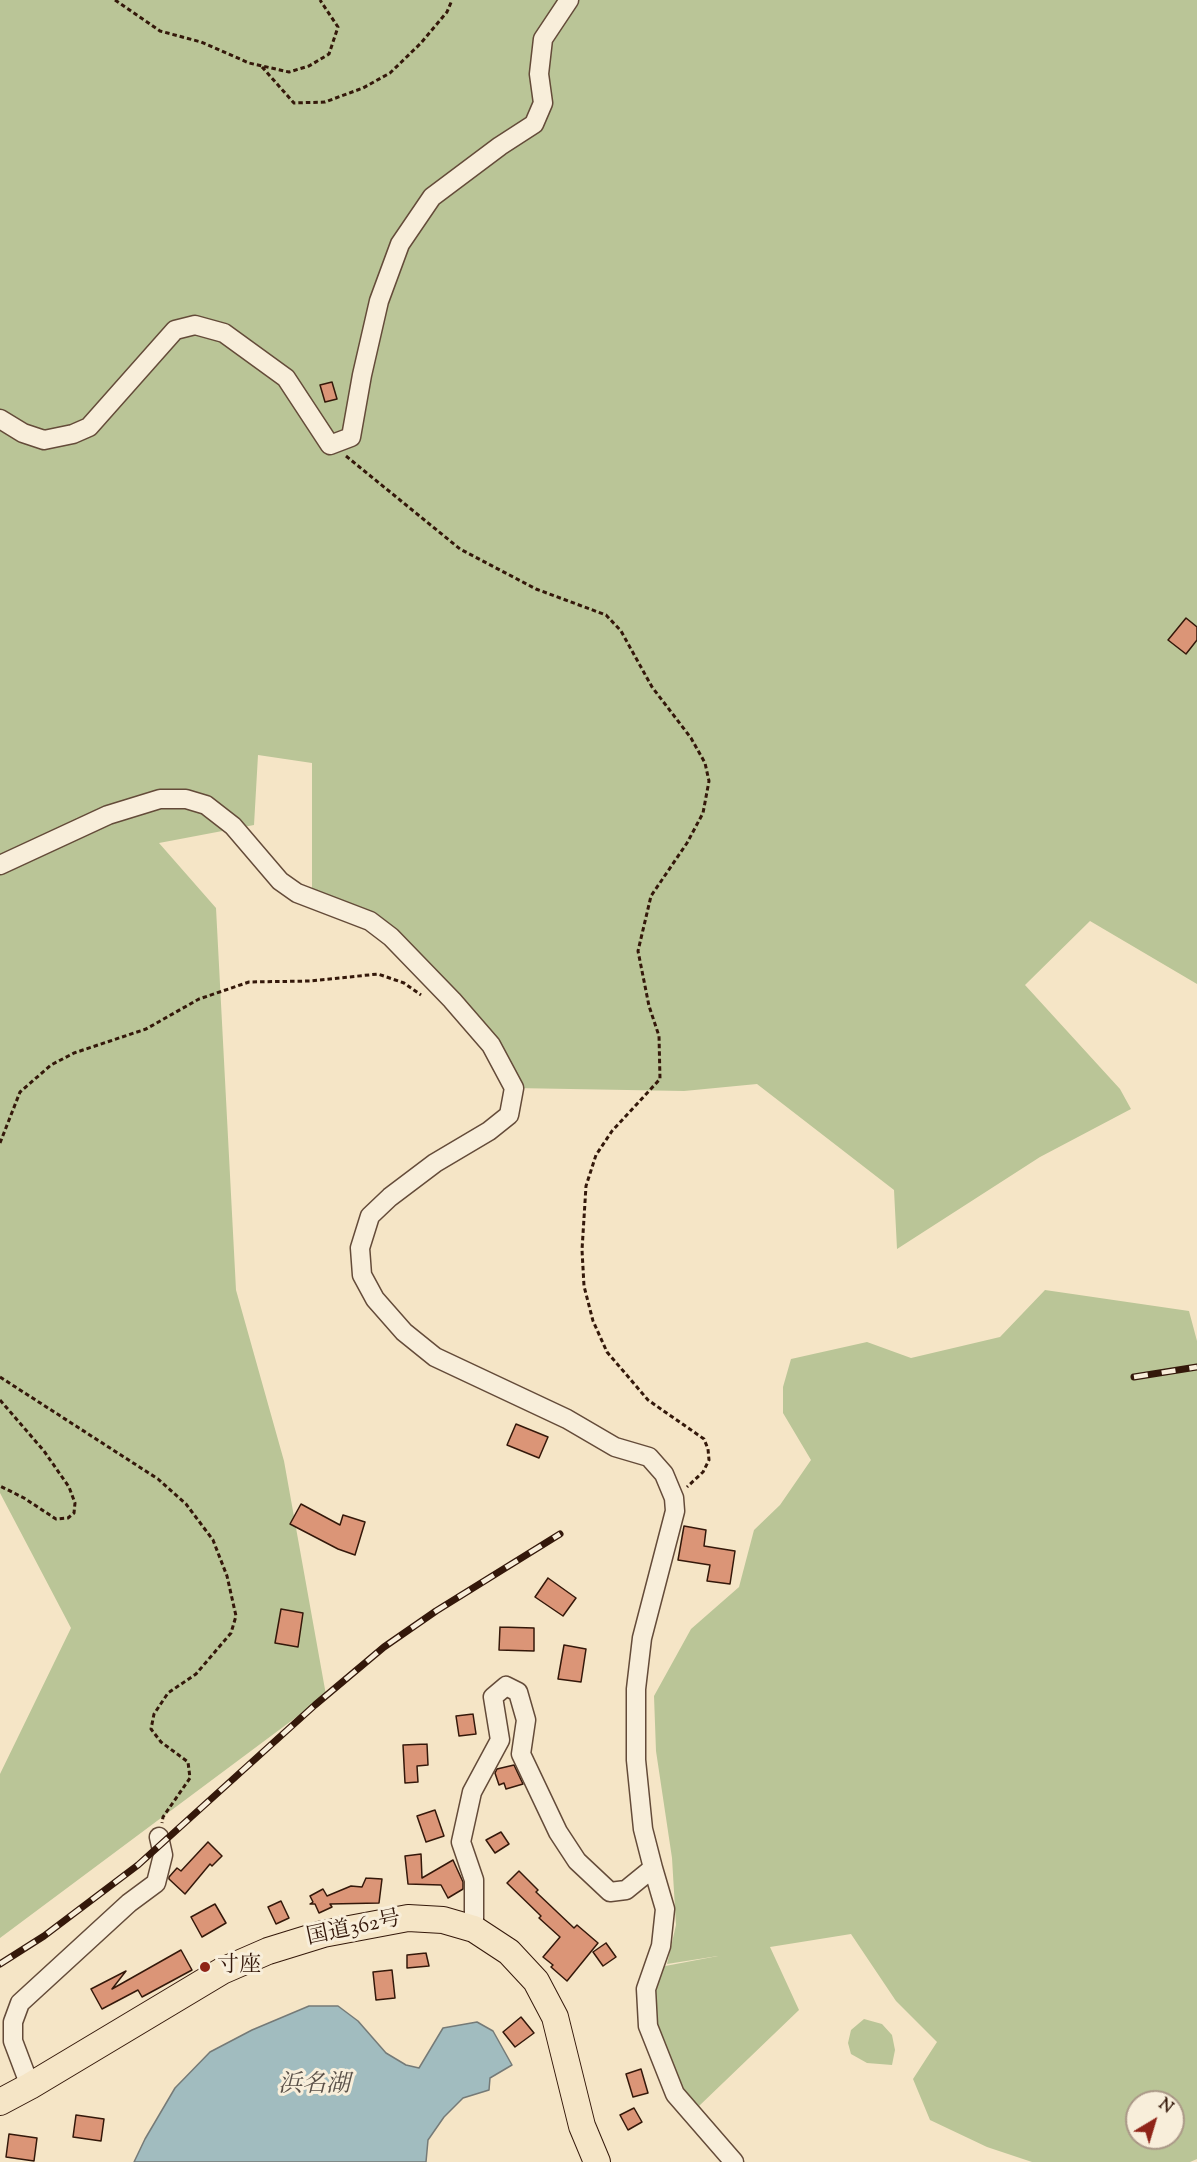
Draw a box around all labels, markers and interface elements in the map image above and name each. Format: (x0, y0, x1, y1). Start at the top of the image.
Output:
street label: 国道362号 (304, 1907, 404, 1953)
place label: 寸座 (217, 1954, 261, 1980)
marker: 寸座 (198, 1960, 212, 1974)
water label: 浜名湖 (278, 2073, 350, 2101)
north arrow (1125, 2090, 1185, 2150)
text: N (1153, 2094, 1177, 2120)

